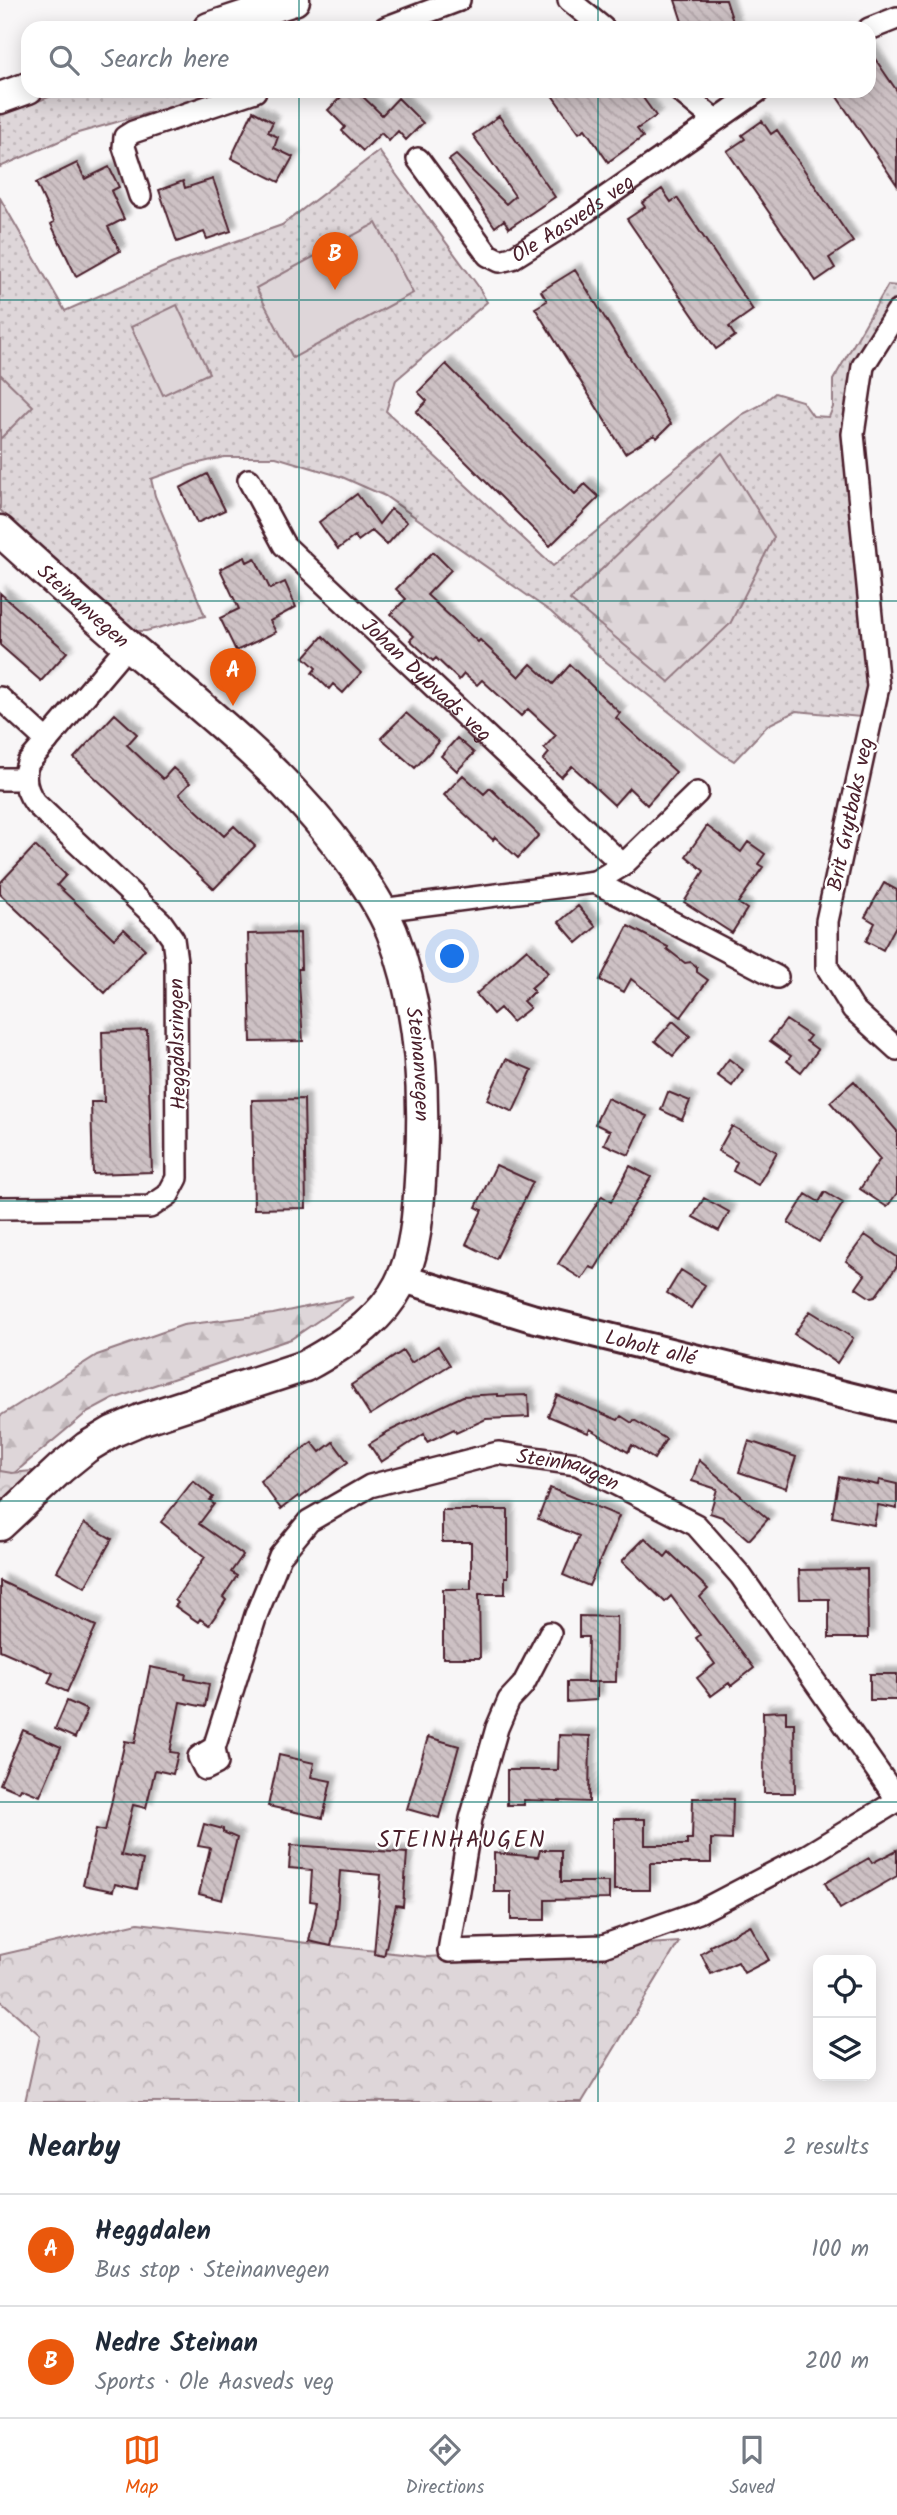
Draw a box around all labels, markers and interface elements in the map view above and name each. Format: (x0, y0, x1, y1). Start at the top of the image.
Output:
search box (21, 21, 876, 98)
text: Search here (101, 39, 229, 81)
icon: search (45, 41, 83, 79)
street label: Ole Aasveds veg (505, 167, 642, 273)
pin: B (312, 232, 358, 290)
street label: Steinanvegen (28, 556, 136, 657)
street label: Johan Dybvads veg (353, 611, 499, 751)
pin: A (210, 648, 256, 706)
street label: Brit Grytbaks veg (819, 735, 884, 894)
your location (435, 939, 469, 973)
street label: Heggdalsringen (161, 978, 196, 1110)
street label: Steinanvegen (395, 1004, 437, 1121)
street label: Loholt allé (601, 1322, 700, 1376)
street label: Steinhaugen (514, 1441, 625, 1501)
district label: STEINHAUGEN (378, 1823, 546, 1859)
map controls (813, 1955, 876, 2081)
button: locate (813, 1955, 876, 2018)
button: layers (813, 2018, 876, 2081)
text: Nearby (28, 2124, 120, 2172)
text: 2 results (783, 2130, 869, 2166)
text: Heggdalen (95, 2211, 211, 2253)
text: A (44, 2232, 58, 2268)
text: 100 m (811, 2232, 869, 2268)
text: Bus stop · Steinanvegen (95, 2253, 330, 2289)
text: Nedre Steinan (95, 2323, 258, 2365)
text: B (44, 2344, 58, 2380)
text: 200 m (805, 2344, 869, 2380)
text: Sports · Ole Aasveds veg (95, 2365, 334, 2401)
tab: Map (123, 2431, 161, 2503)
tab: Directions (406, 2431, 484, 2503)
tab: Saved (729, 2431, 774, 2503)

